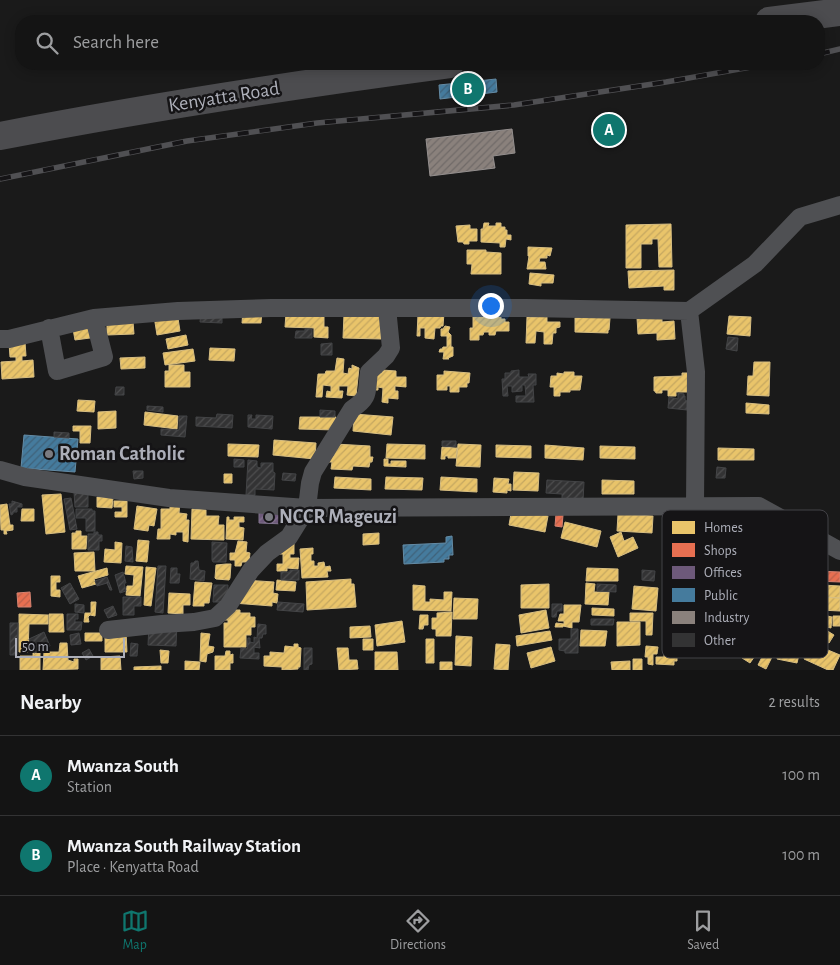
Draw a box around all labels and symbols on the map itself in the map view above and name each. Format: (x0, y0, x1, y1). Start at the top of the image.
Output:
pin: B (452, 70, 484, 108)
street label: Kenyatta Road (167, 78, 281, 116)
pin: A (593, 111, 625, 149)
your location (478, 293, 504, 319)
place label: Roman Catholic (59, 444, 185, 464)
marker: Roman Catholic (43, 448, 55, 460)
place label: NCCR Mageuzi (279, 507, 397, 527)
legend (662, 510, 828, 658)
marker: NCCR Mageuzi (263, 511, 275, 523)
text: Homes (704, 521, 743, 535)
text: Shops (704, 544, 737, 558)
text: Offices (704, 566, 742, 580)
text: Public (704, 589, 738, 603)
text: Industry (704, 611, 750, 625)
text: Other (704, 634, 736, 648)
scale bar (15, 635, 125, 658)

